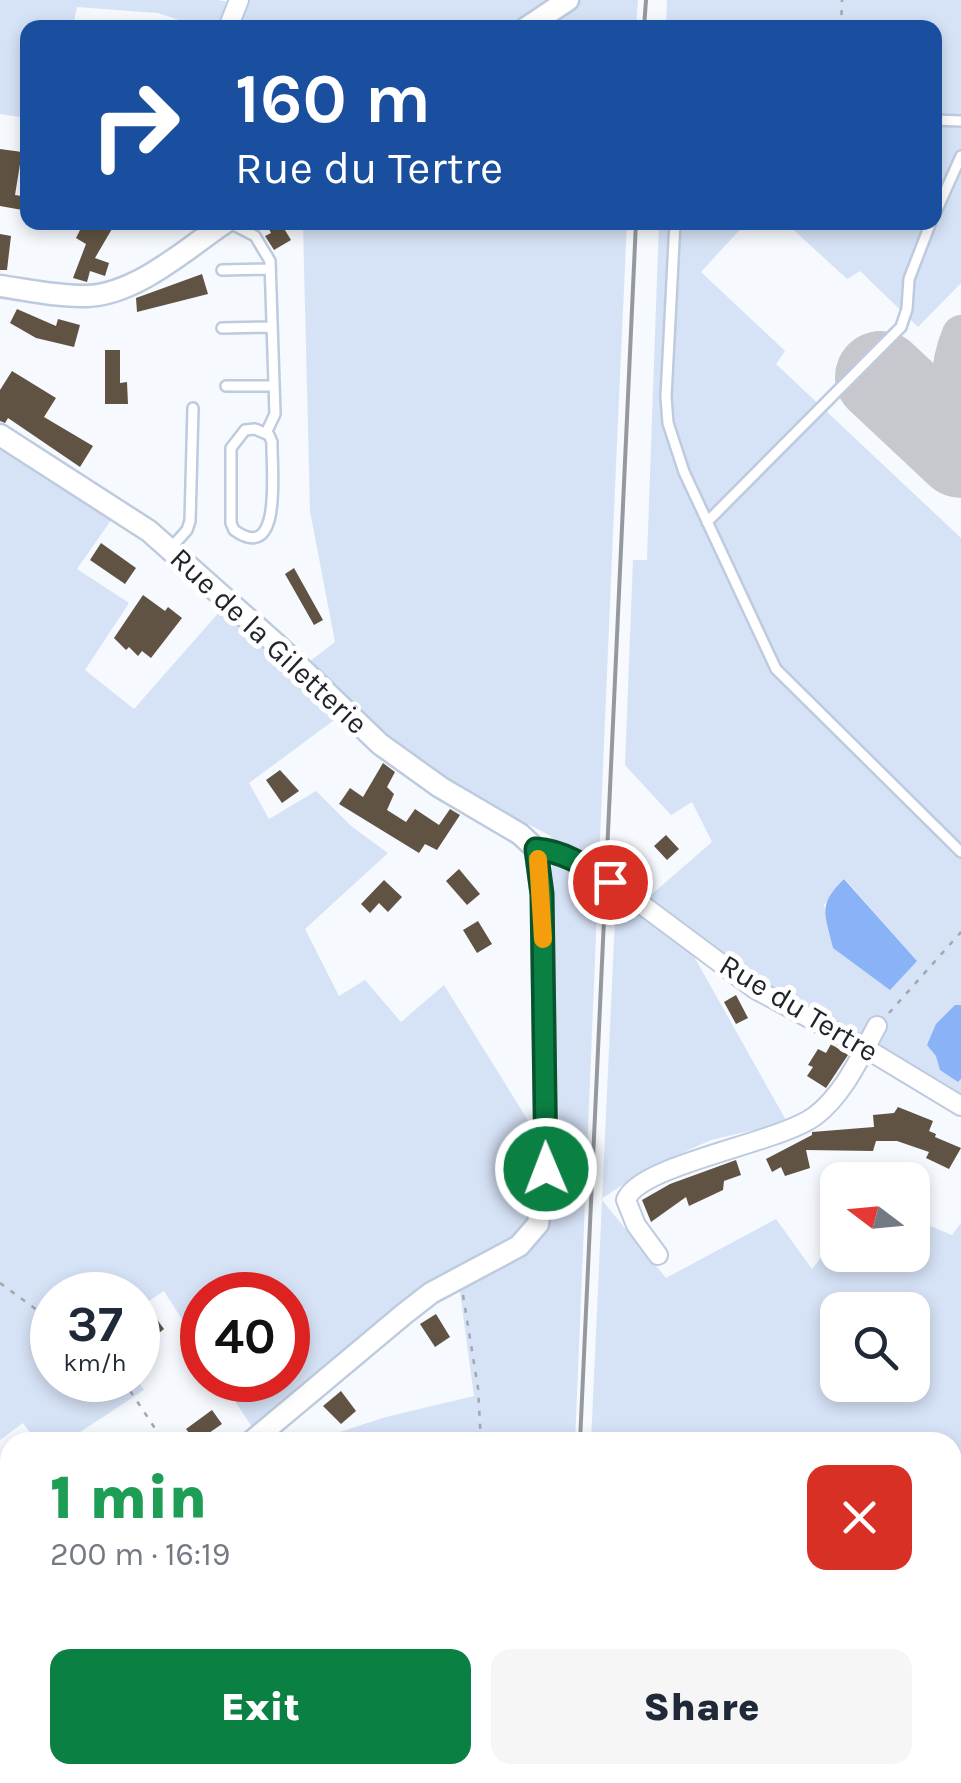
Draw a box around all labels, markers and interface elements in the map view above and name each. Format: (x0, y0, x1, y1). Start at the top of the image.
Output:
text: 160 m (235, 58, 431, 140)
icon: right (70, 60, 200, 190)
text: Rue du Tertre (235, 142, 503, 194)
street label: Rue de la Giletterie (163, 540, 375, 742)
pin (568, 840, 653, 925)
icon: arrive (583, 855, 638, 910)
street label: Rue du Tertre (713, 947, 885, 1069)
position arrow (494, 1117, 598, 1221)
north arrow (820, 1162, 930, 1272)
map controls (820, 1162, 930, 1402)
speed limit sign: 40 (180, 1272, 310, 1402)
button: search (820, 1292, 930, 1402)
text: 37 (67, 1295, 123, 1354)
text: km/h (63, 1348, 127, 1377)
text: 1 min (50, 1463, 207, 1533)
button: close (807, 1465, 912, 1570)
text: 200 m · 16:19 (50, 1536, 230, 1573)
button: Exit (50, 1649, 471, 1764)
button: Share (491, 1649, 912, 1764)

